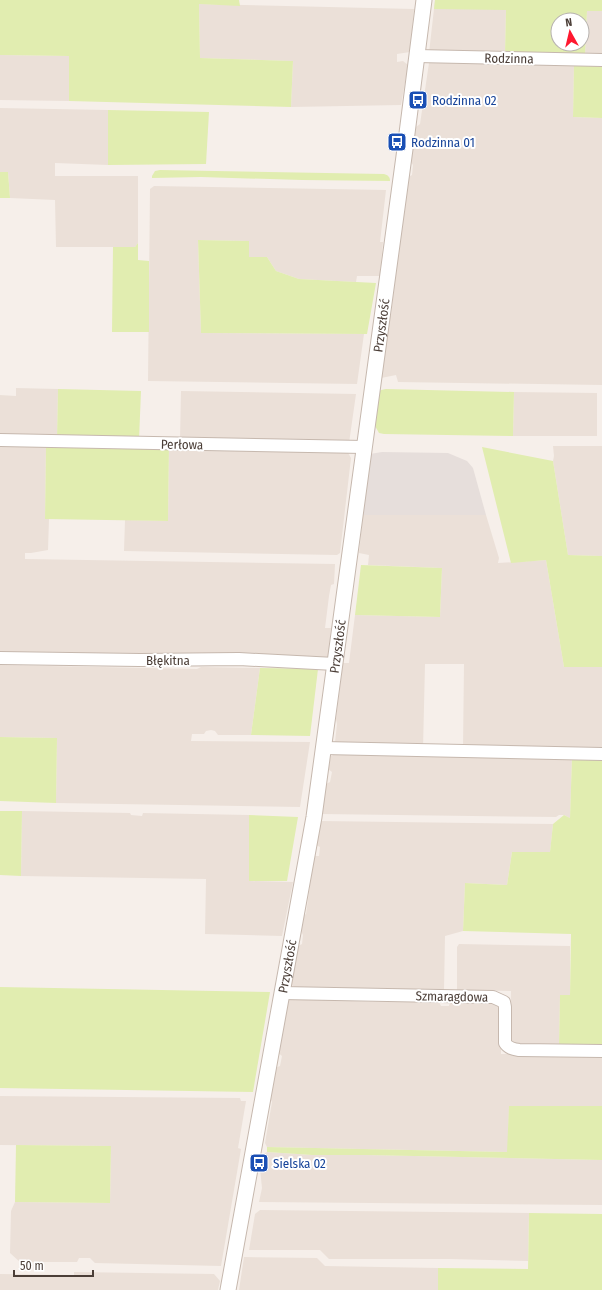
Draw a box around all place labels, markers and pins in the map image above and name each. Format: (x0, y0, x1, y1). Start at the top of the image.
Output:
bus stop icon: Rodzinna 02 (407, 89, 429, 111)
place label: Rodzinna 02 (432, 93, 497, 108)
bus stop icon: Rodzinna 01 (386, 131, 408, 153)
place label: Rodzinna 01 (411, 135, 475, 150)
bus stop icon: Sielska 02 (248, 1152, 270, 1174)
place label: Sielska 02 (273, 1156, 326, 1171)

